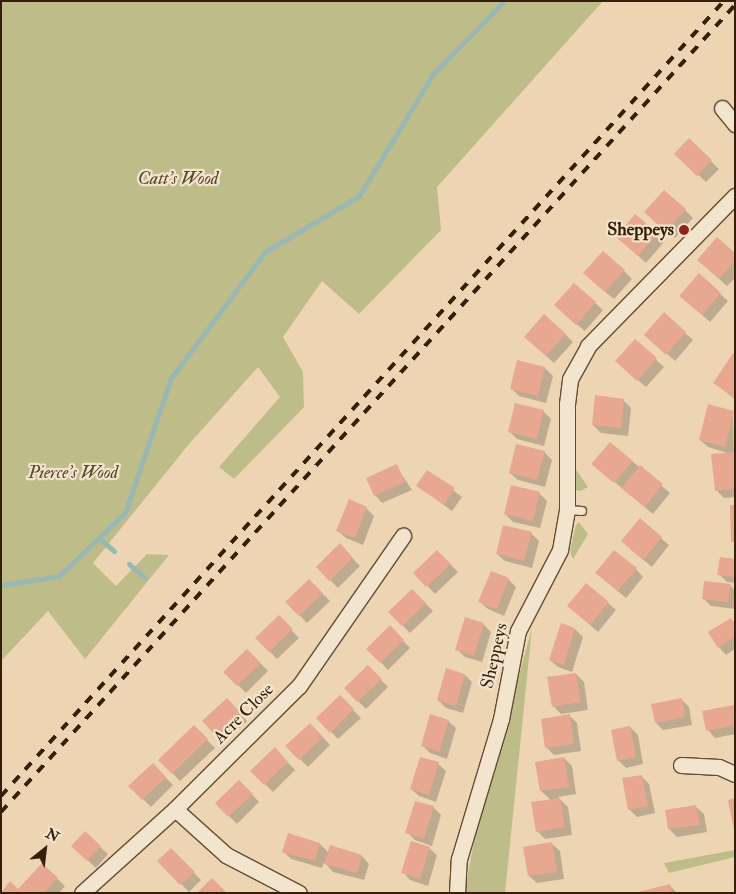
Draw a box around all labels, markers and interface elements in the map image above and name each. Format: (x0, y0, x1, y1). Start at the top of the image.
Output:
park label: Catt's Wood (138, 168, 218, 190)
place label: Sheppeys (607, 219, 674, 241)
marker: Sheppeys (678, 224, 690, 236)
park label: Pierce's Wood (28, 462, 118, 484)
street label: Sheppeys (477, 621, 513, 691)
street label: Acre Close (209, 679, 279, 749)
north arrow (20, 824, 70, 874)
text: N (43, 825, 62, 846)

